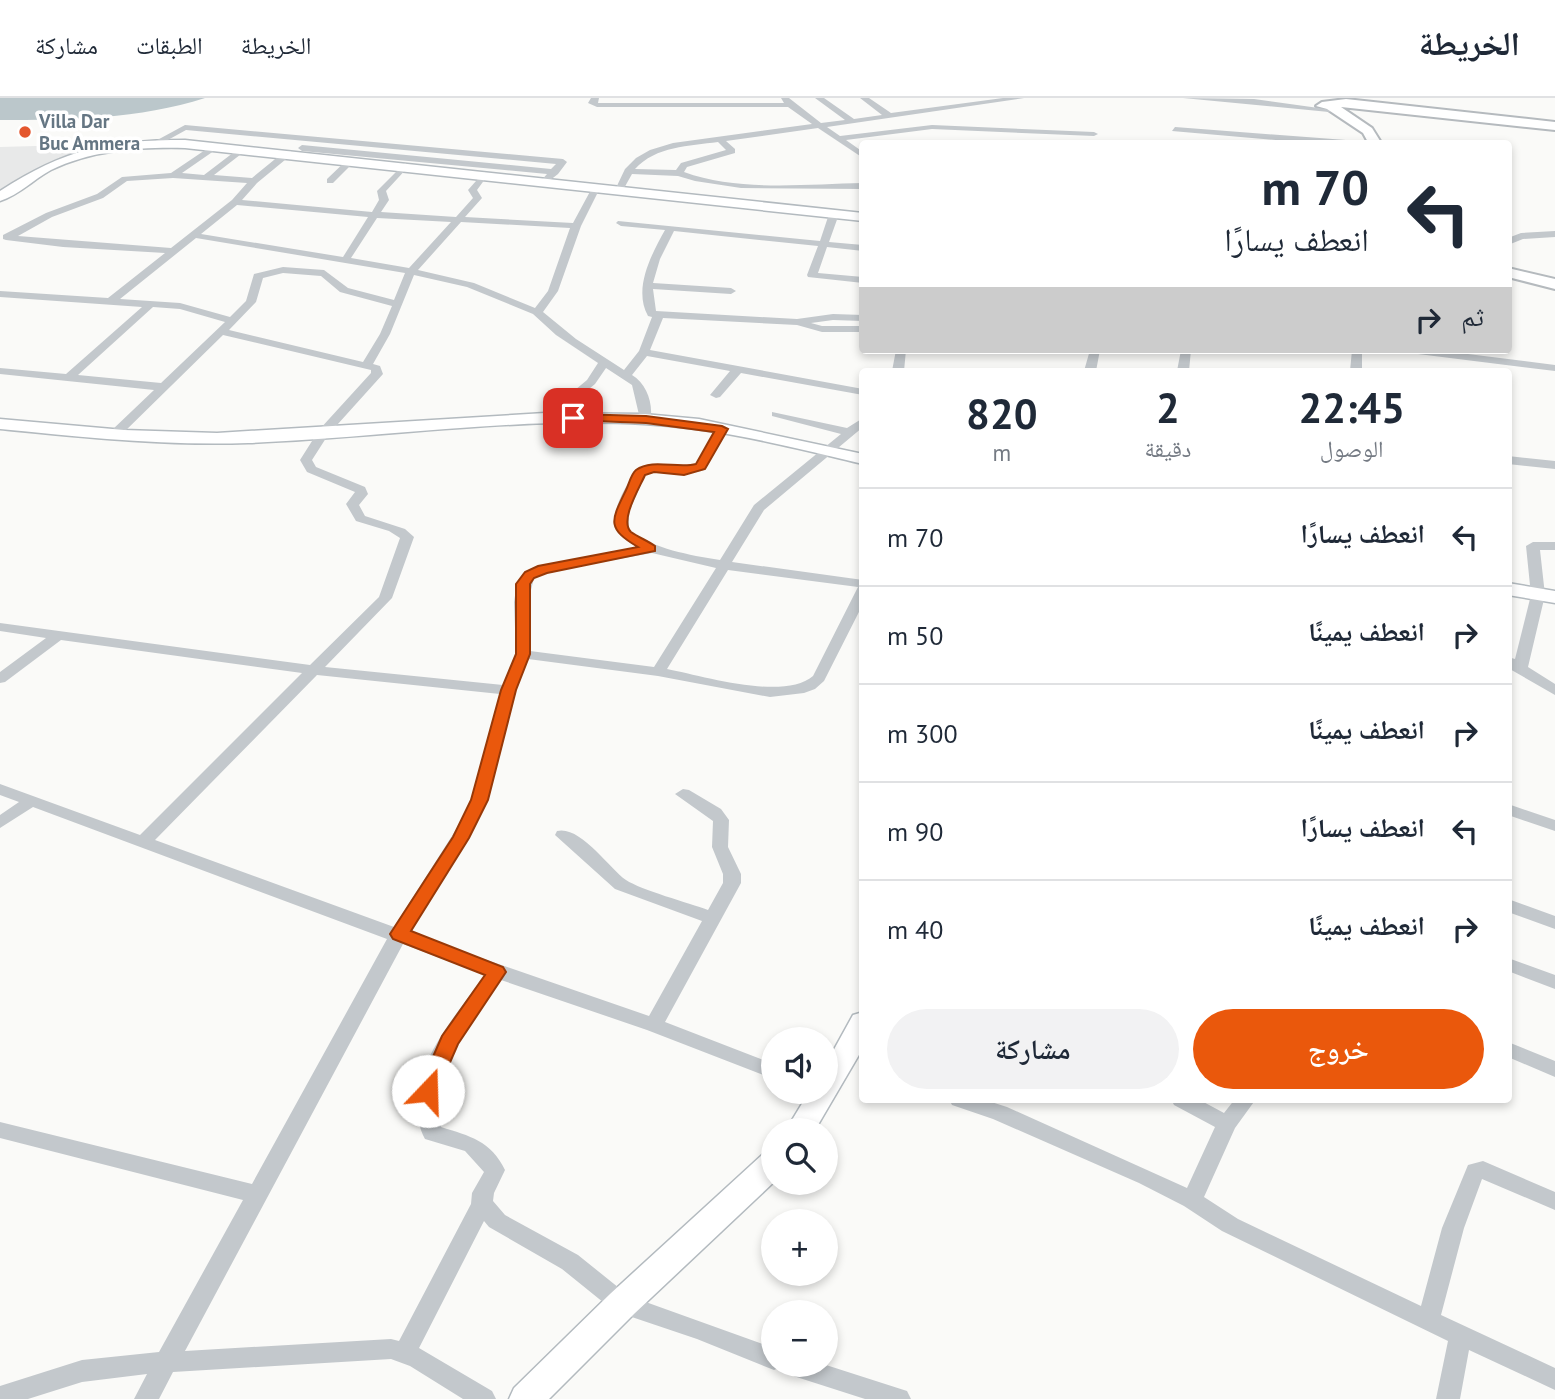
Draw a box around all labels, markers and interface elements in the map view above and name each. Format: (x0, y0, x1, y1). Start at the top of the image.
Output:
text: الخريطة (1419, 21, 1520, 64)
text: مشاركة (35, 30, 98, 61)
text: الطبقات (136, 30, 203, 61)
text: الخريطة (241, 30, 311, 61)
place label: Villa Dar Buc Ammera (38, 109, 140, 155)
marker: Villa Dar Buc Ammera (17, 124, 33, 140)
text: 70 m (1262, 155, 1369, 219)
icon: left (1393, 168, 1484, 259)
text: انعطف يسارًا (1224, 218, 1369, 260)
text: ثم (1461, 300, 1484, 333)
icon: right (1409, 301, 1447, 339)
text: 2 (1156, 380, 1180, 435)
text: 22:45 (1298, 380, 1405, 435)
text: 820 (966, 386, 1038, 441)
pin (543, 388, 603, 448)
icon: arrive (554, 399, 592, 437)
text: دقيقة (1145, 434, 1191, 463)
text: الوصول (1320, 434, 1384, 463)
text: m (992, 438, 1011, 467)
text: انعطف يسارًا (1301, 517, 1425, 550)
icon: left (1446, 518, 1484, 556)
text: 70 m (887, 521, 943, 554)
text: انعطف يمينًا (1308, 615, 1425, 648)
icon: right (1446, 616, 1484, 654)
text: 50 m (887, 619, 943, 652)
text: انعطف يمينًا (1308, 713, 1425, 746)
icon: right (1446, 714, 1484, 752)
text: 300 m (887, 717, 958, 750)
text: انعطف يسارًا (1301, 811, 1425, 844)
icon: left (1446, 812, 1484, 850)
text: 90 m (887, 815, 943, 848)
text: انعطف يمينًا (1308, 909, 1425, 942)
icon: right (1446, 910, 1484, 948)
text: 40 m (887, 913, 943, 946)
button: مشاركة (887, 1009, 1179, 1089)
button: خروج (1193, 1009, 1484, 1089)
map controls (761, 1027, 838, 1377)
button: sound (761, 1027, 838, 1104)
position arrow (391, 1054, 465, 1128)
button: search (761, 1118, 838, 1195)
button: + (761, 1209, 838, 1286)
button: − (761, 1300, 838, 1377)

